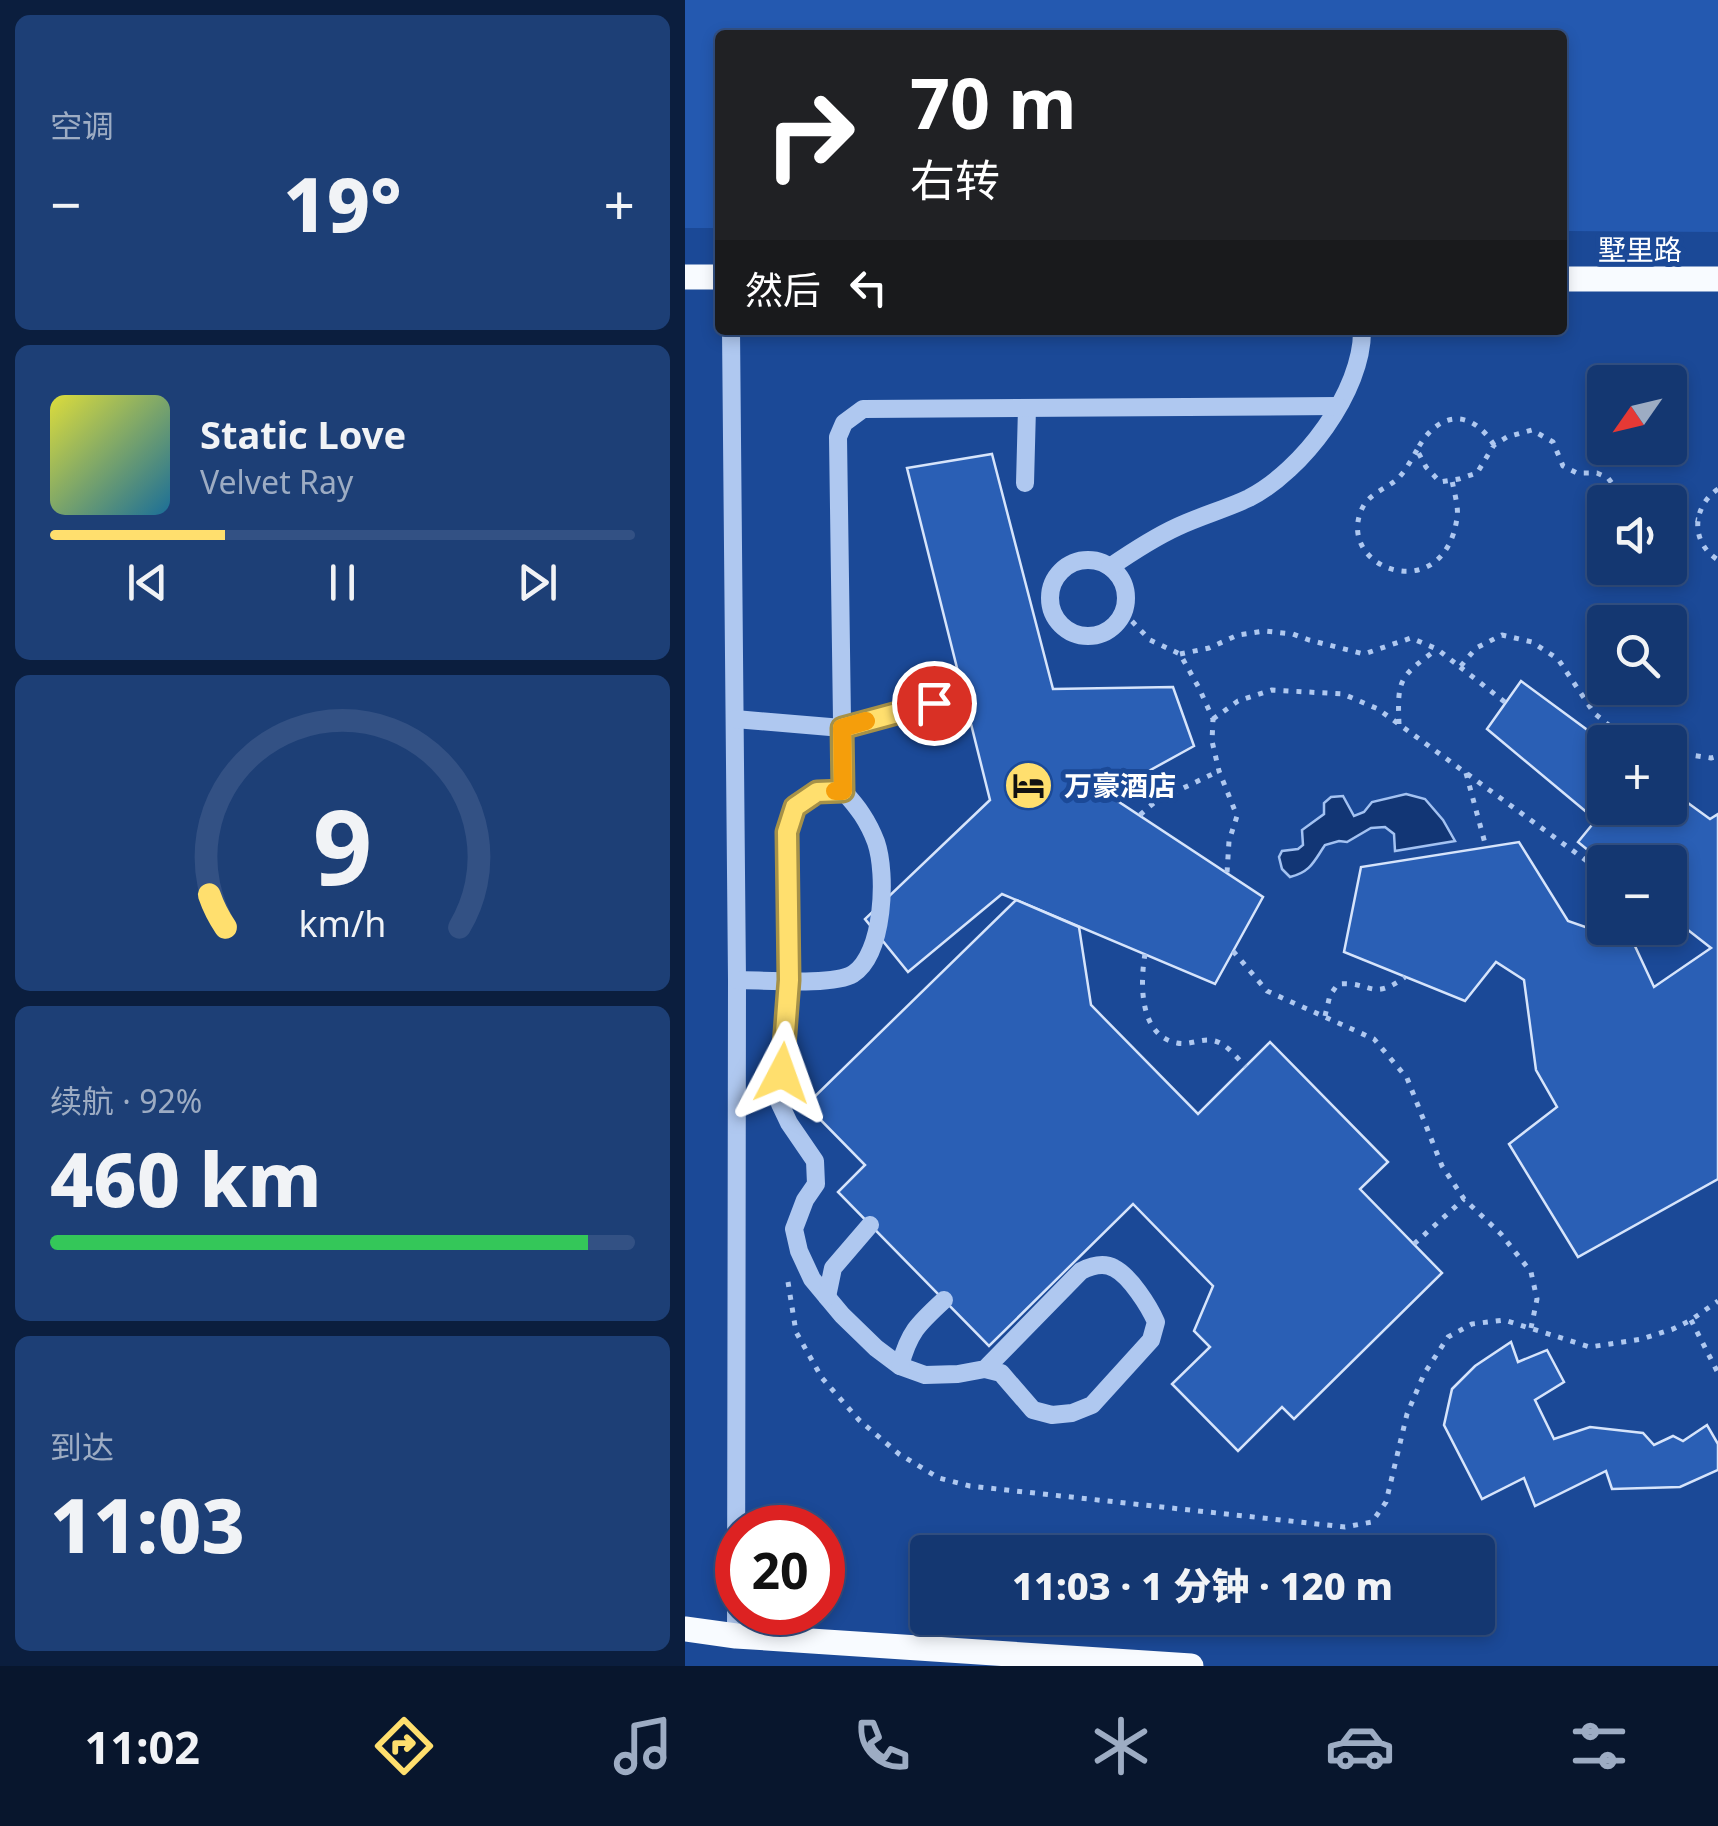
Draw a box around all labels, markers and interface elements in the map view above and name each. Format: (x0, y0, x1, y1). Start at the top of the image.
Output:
text: 70 m (910, 54, 1077, 150)
icon: right (745, 70, 875, 200)
text: 空调 (50, 104, 114, 147)
text: 右转 (910, 149, 1000, 210)
text: 19° (283, 152, 402, 254)
text: − (50, 166, 81, 241)
text: + (604, 166, 635, 241)
street label: 墅里路 (1598, 230, 1682, 268)
icon: left (841, 260, 896, 315)
text: 然后 (745, 263, 821, 315)
north arrow (1587, 365, 1687, 465)
map controls (1587, 365, 1687, 945)
text: Static Love (200, 408, 406, 460)
text: Velvet Ray (200, 460, 353, 503)
button: sound (1587, 485, 1687, 585)
icon: previous (120, 555, 175, 610)
icon: pause (315, 555, 370, 610)
icon: next (510, 555, 565, 610)
button: search (1587, 605, 1687, 705)
pin (892, 661, 977, 746)
icon: arrive (907, 676, 962, 731)
button: + (1587, 725, 1687, 825)
hotel icon: 万豪酒店 (1003, 759, 1055, 811)
place label: 万豪酒店 (1064, 766, 1176, 804)
text: 9 (313, 774, 372, 915)
button: − (1587, 845, 1687, 945)
text: km/h (299, 899, 386, 947)
position arrow (730, 1021, 834, 1125)
text: 续航 · 92% (50, 1079, 202, 1122)
text: 460 km (50, 1127, 321, 1229)
text: 到达 (50, 1425, 114, 1468)
text: 11:03 (50, 1473, 245, 1575)
speed limit sign: 20 (715, 1505, 845, 1635)
text: 11:03 · 1 分钟 · 120 m (1012, 1559, 1393, 1611)
icon: directions (369, 1711, 439, 1781)
icon: music (608, 1711, 678, 1781)
icon: phone (847, 1711, 917, 1781)
icon: climate (1086, 1711, 1156, 1781)
icon: car (1325, 1711, 1395, 1781)
icon: filters (1564, 1711, 1634, 1781)
text: 11:02 (84, 1716, 200, 1777)

